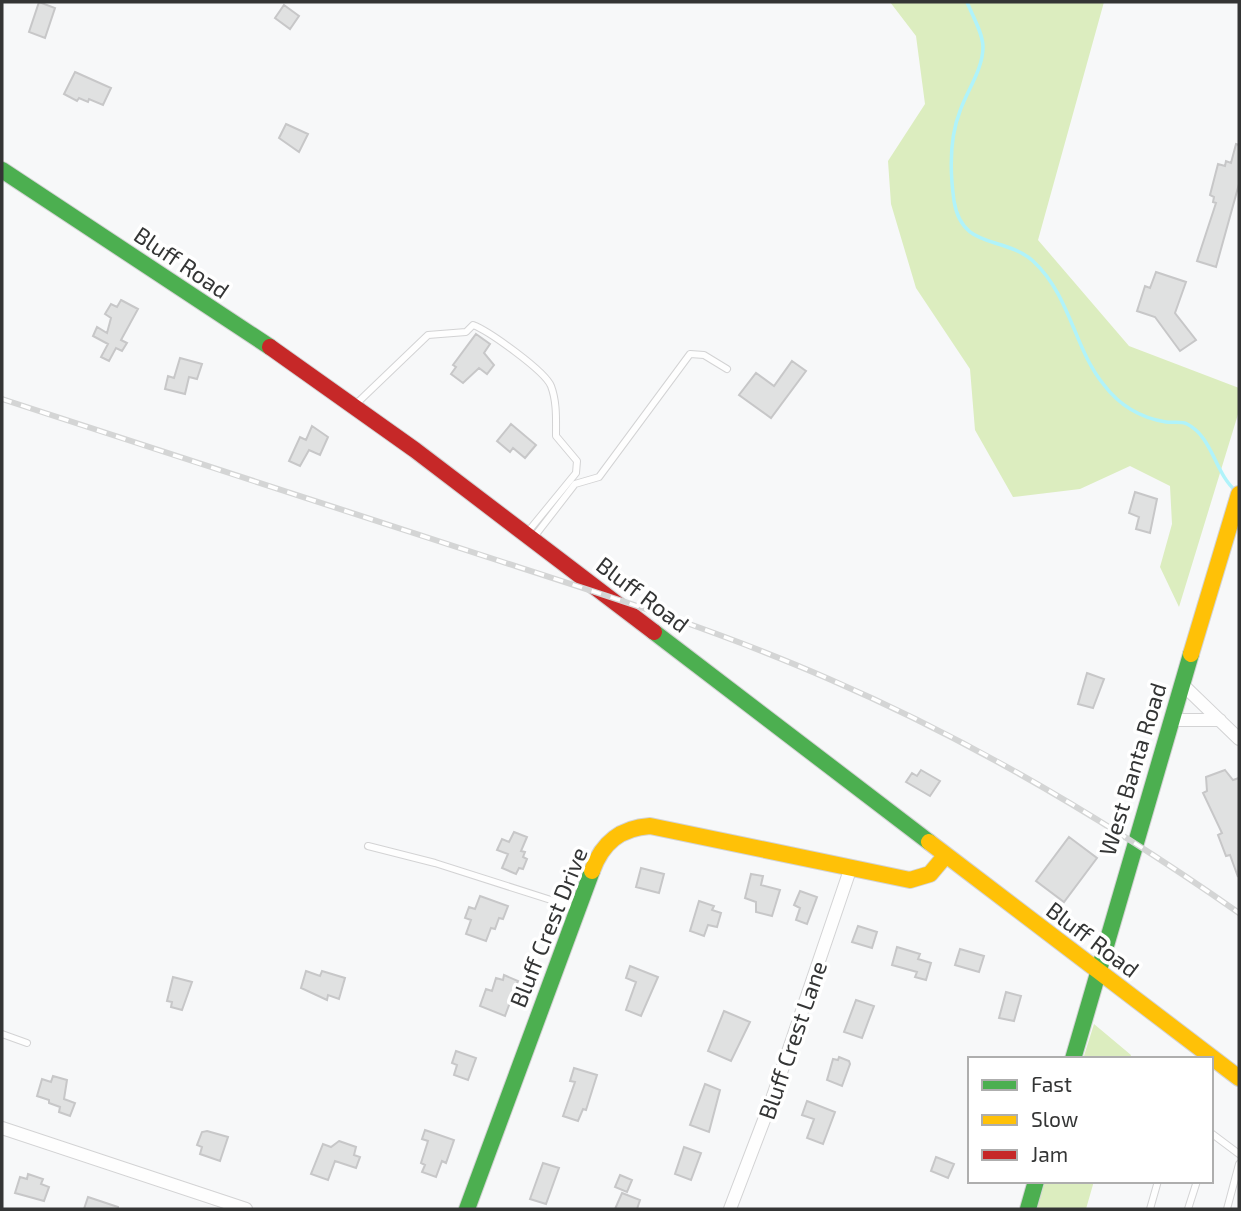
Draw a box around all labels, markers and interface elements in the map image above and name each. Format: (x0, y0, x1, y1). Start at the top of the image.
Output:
street label: Bluff Road (129, 220, 235, 304)
street label: Bluff Road (591, 550, 695, 638)
street label: West Banta Road (1092, 679, 1172, 859)
street label: Bluff Crest Drive (503, 843, 593, 1011)
street label: Bluff Road (1041, 895, 1145, 983)
street label: Bluff Crest Lane (752, 957, 832, 1123)
legend (968, 1057, 1213, 1183)
text: Fast (1031, 1071, 1072, 1096)
text: Slow (1031, 1106, 1078, 1131)
text: Jam (1031, 1141, 1068, 1166)

